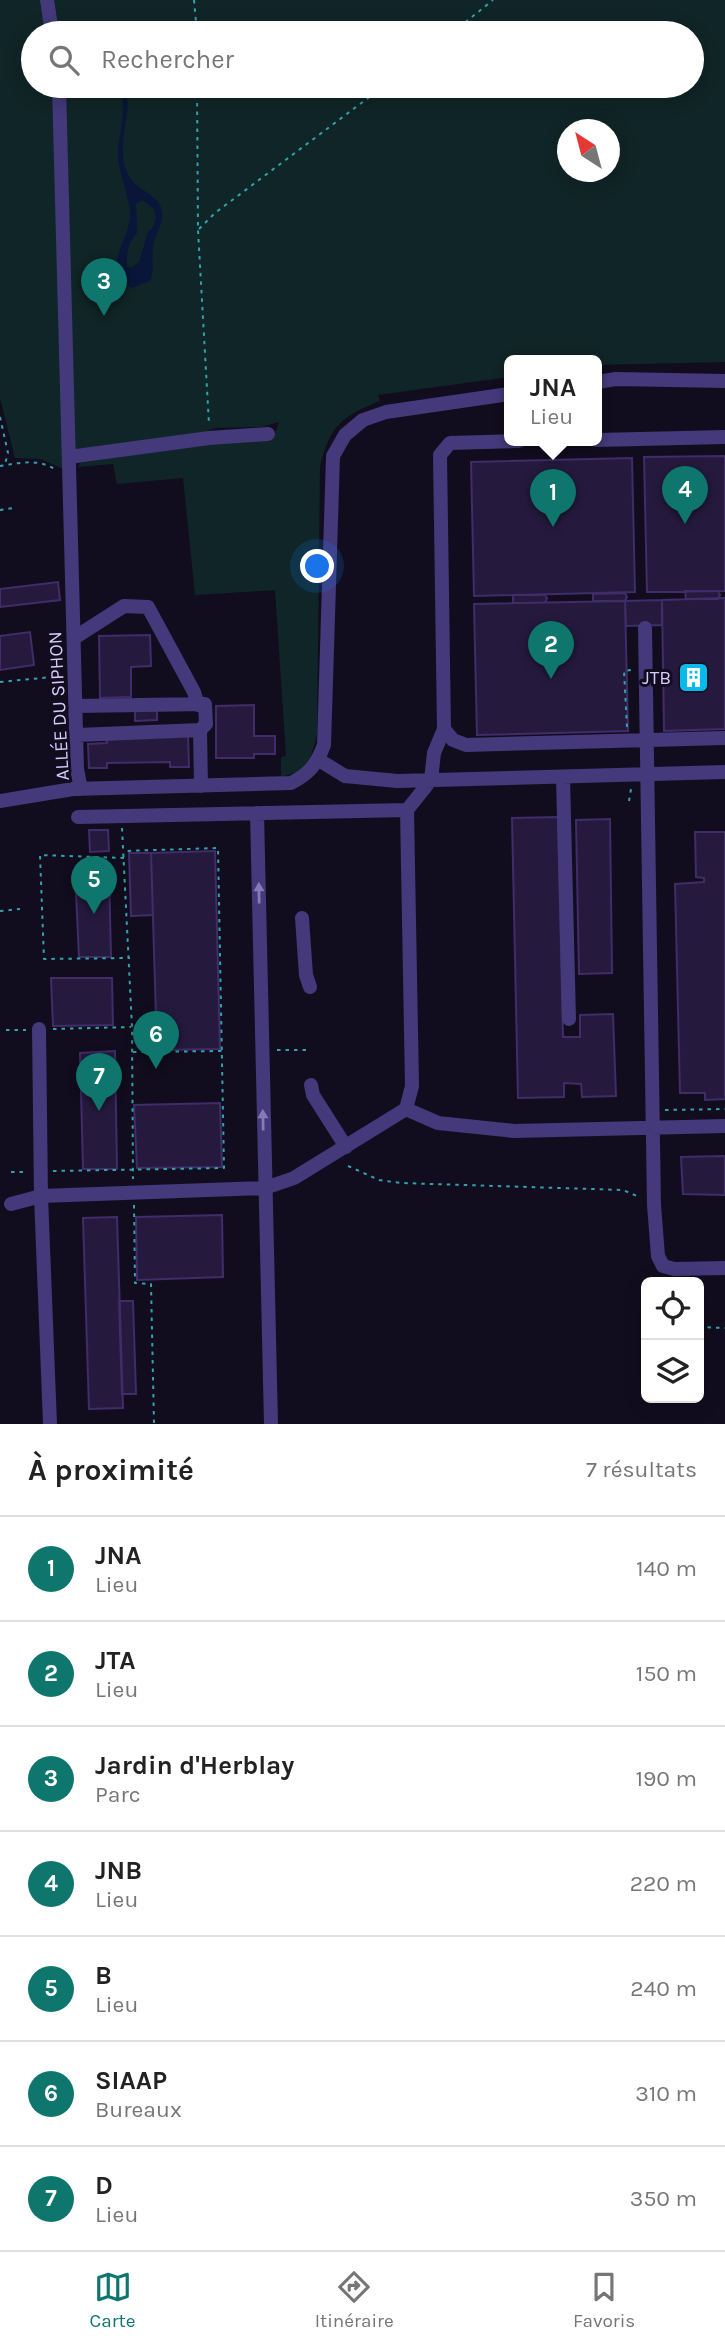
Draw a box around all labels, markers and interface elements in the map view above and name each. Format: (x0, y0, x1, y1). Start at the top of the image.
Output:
search box (21, 21, 704, 98)
icon: search (45, 41, 83, 79)
text: Rechercher (101, 44, 234, 75)
north arrow (557, 119, 620, 182)
pin: 3 (81, 258, 127, 316)
popup (504, 355, 602, 446)
text: JNA (530, 372, 576, 403)
text: Lieu (530, 403, 573, 430)
pin: 4 (662, 466, 708, 524)
pin: 1 (530, 469, 576, 527)
your location (300, 549, 334, 583)
pin: 2 (528, 621, 574, 679)
street label: ALLÉE DU SIPHON (43, 631, 74, 781)
building icon: JTB (677, 660, 711, 694)
place label: JTB (642, 667, 671, 689)
pin: 5 (71, 856, 117, 914)
one-way arrow (253, 882, 264, 904)
pin: 6 (133, 1011, 179, 1069)
pin: 7 (76, 1053, 122, 1111)
one-way arrow (258, 1109, 269, 1131)
map controls (641, 1277, 704, 1403)
button: locate (641, 1277, 704, 1340)
button: layers (641, 1340, 704, 1403)
text: À proximité (28, 1452, 194, 1488)
text: 7 résultats (586, 1456, 697, 1483)
text: JNA (95, 1540, 141, 1571)
text: 1 (47, 1555, 55, 1582)
text: 140 m (636, 1555, 697, 1582)
text: Lieu (95, 1571, 138, 1598)
text: JTA (95, 1645, 135, 1676)
text: 2 (44, 1660, 58, 1687)
text: 150 m (636, 1660, 697, 1687)
text: Lieu (95, 1676, 138, 1703)
text: Jardin d'Herblay (95, 1750, 294, 1781)
text: 3 (44, 1765, 58, 1792)
text: 190 m (635, 1765, 697, 1792)
text: Parc (95, 1781, 141, 1808)
text: JNB (95, 1855, 142, 1886)
text: 4 (44, 1870, 58, 1897)
text: 220 m (630, 1870, 697, 1897)
text: Lieu (95, 1886, 138, 1913)
text: B (95, 1960, 112, 1991)
text: 5 (44, 1975, 58, 2002)
text: 240 m (630, 1975, 697, 2002)
text: Lieu (95, 1991, 138, 2018)
text: SIAAP (95, 2065, 167, 2096)
text: 6 (44, 2080, 58, 2107)
text: 310 m (635, 2080, 697, 2107)
text: Bureaux (95, 2096, 182, 2123)
text: D (95, 2170, 113, 2201)
text: 7 (45, 2185, 57, 2212)
text: 350 m (630, 2185, 697, 2212)
text: Lieu (95, 2201, 138, 2228)
tab: Carte (90, 2268, 136, 2332)
tab: Itinéraire (315, 2268, 394, 2332)
tab: Favoris (573, 2268, 635, 2332)

